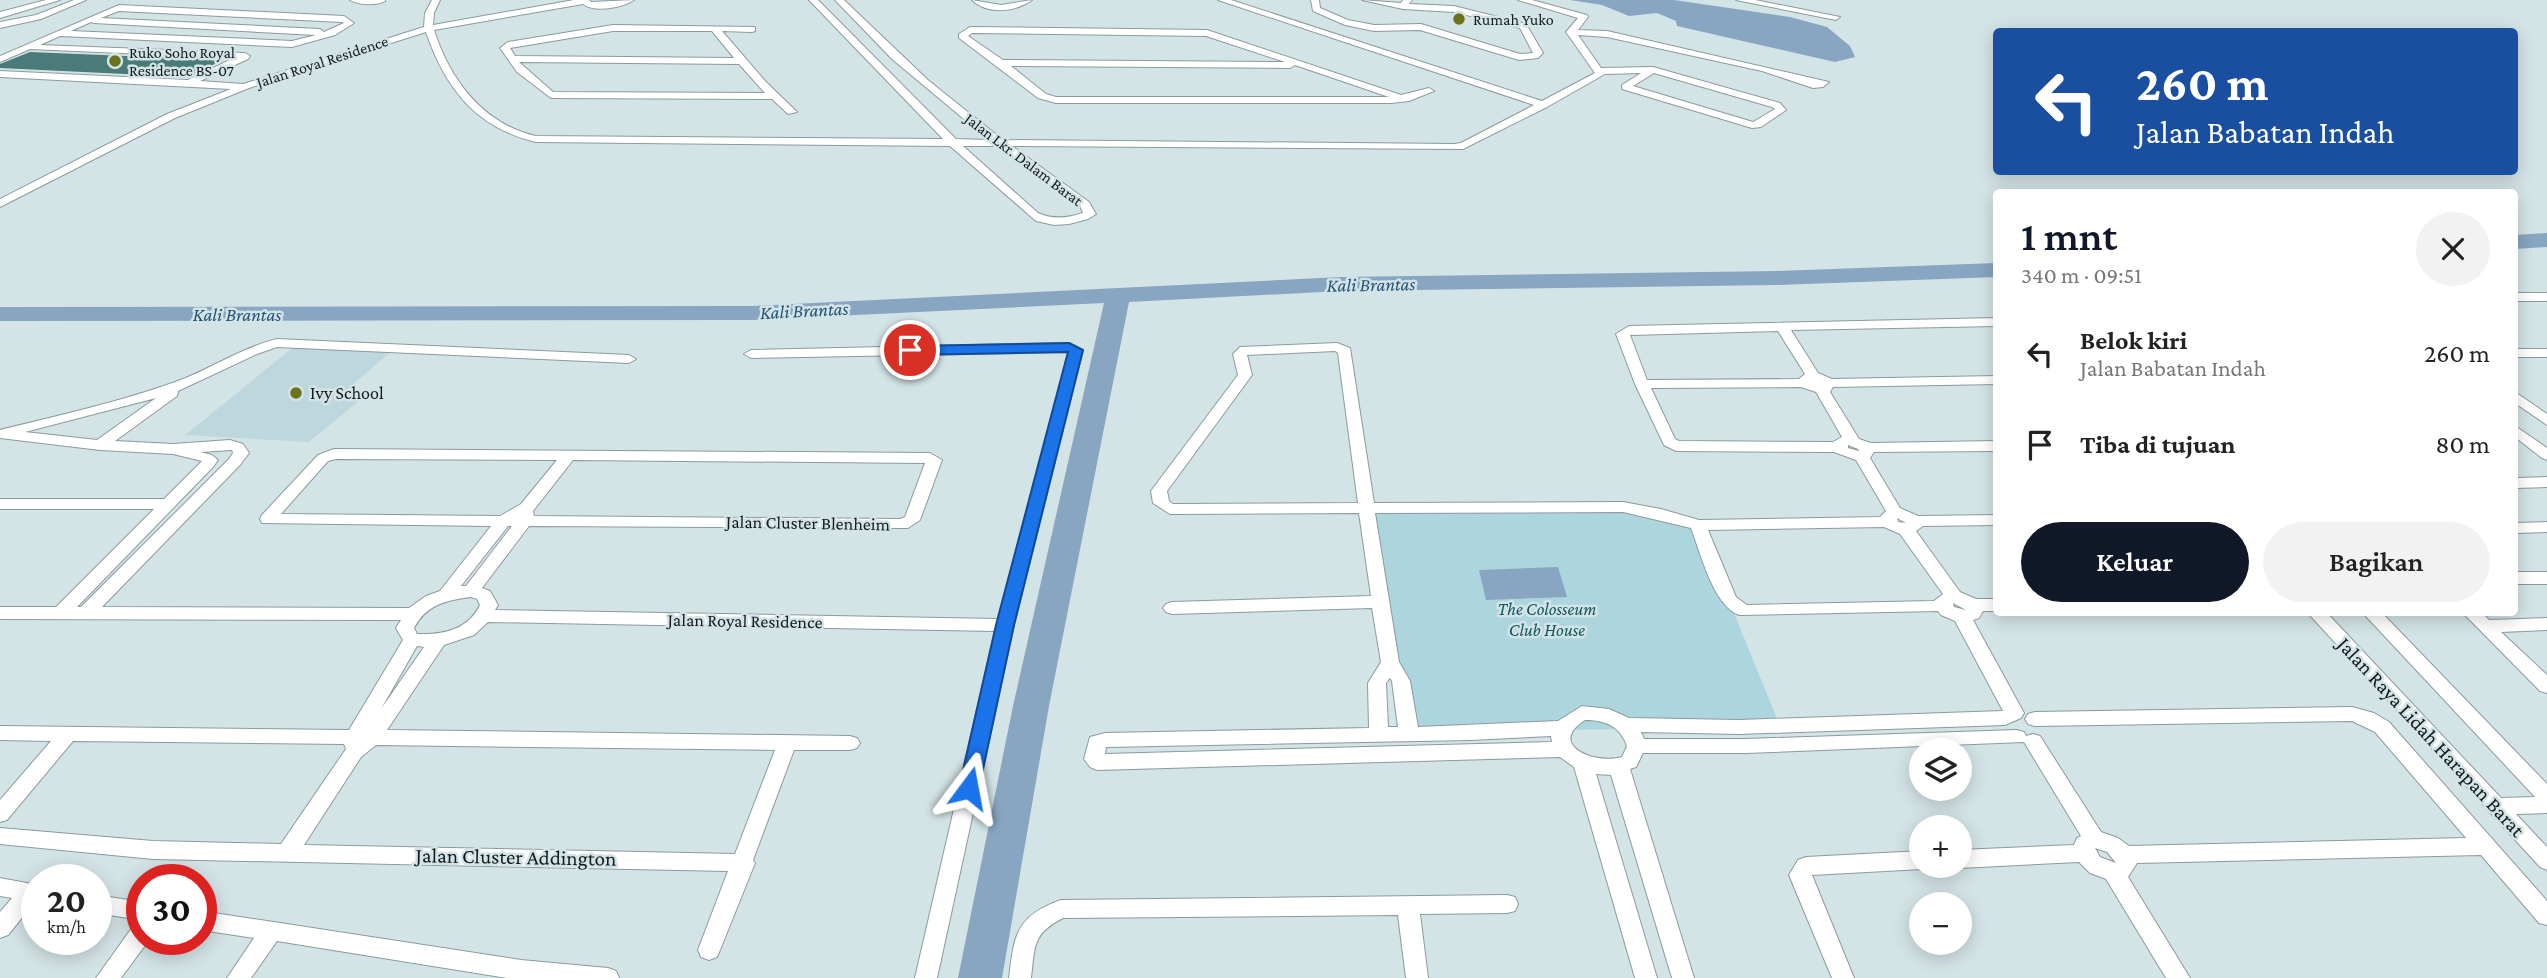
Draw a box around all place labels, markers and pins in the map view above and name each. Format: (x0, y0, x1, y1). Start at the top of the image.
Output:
marker: Rumah Yuko (1451, 11, 1467, 27)
place label: Rumah Yuko (1473, 11, 1554, 28)
place label: Ruko Soho Royal Residence BS-07 (129, 44, 235, 79)
marker: Ruko Soho Royal Residence BS-07 (107, 53, 123, 69)
pin (880, 320, 940, 380)
place label: Ivy School (310, 383, 384, 403)
marker: Ivy School (288, 385, 304, 401)

